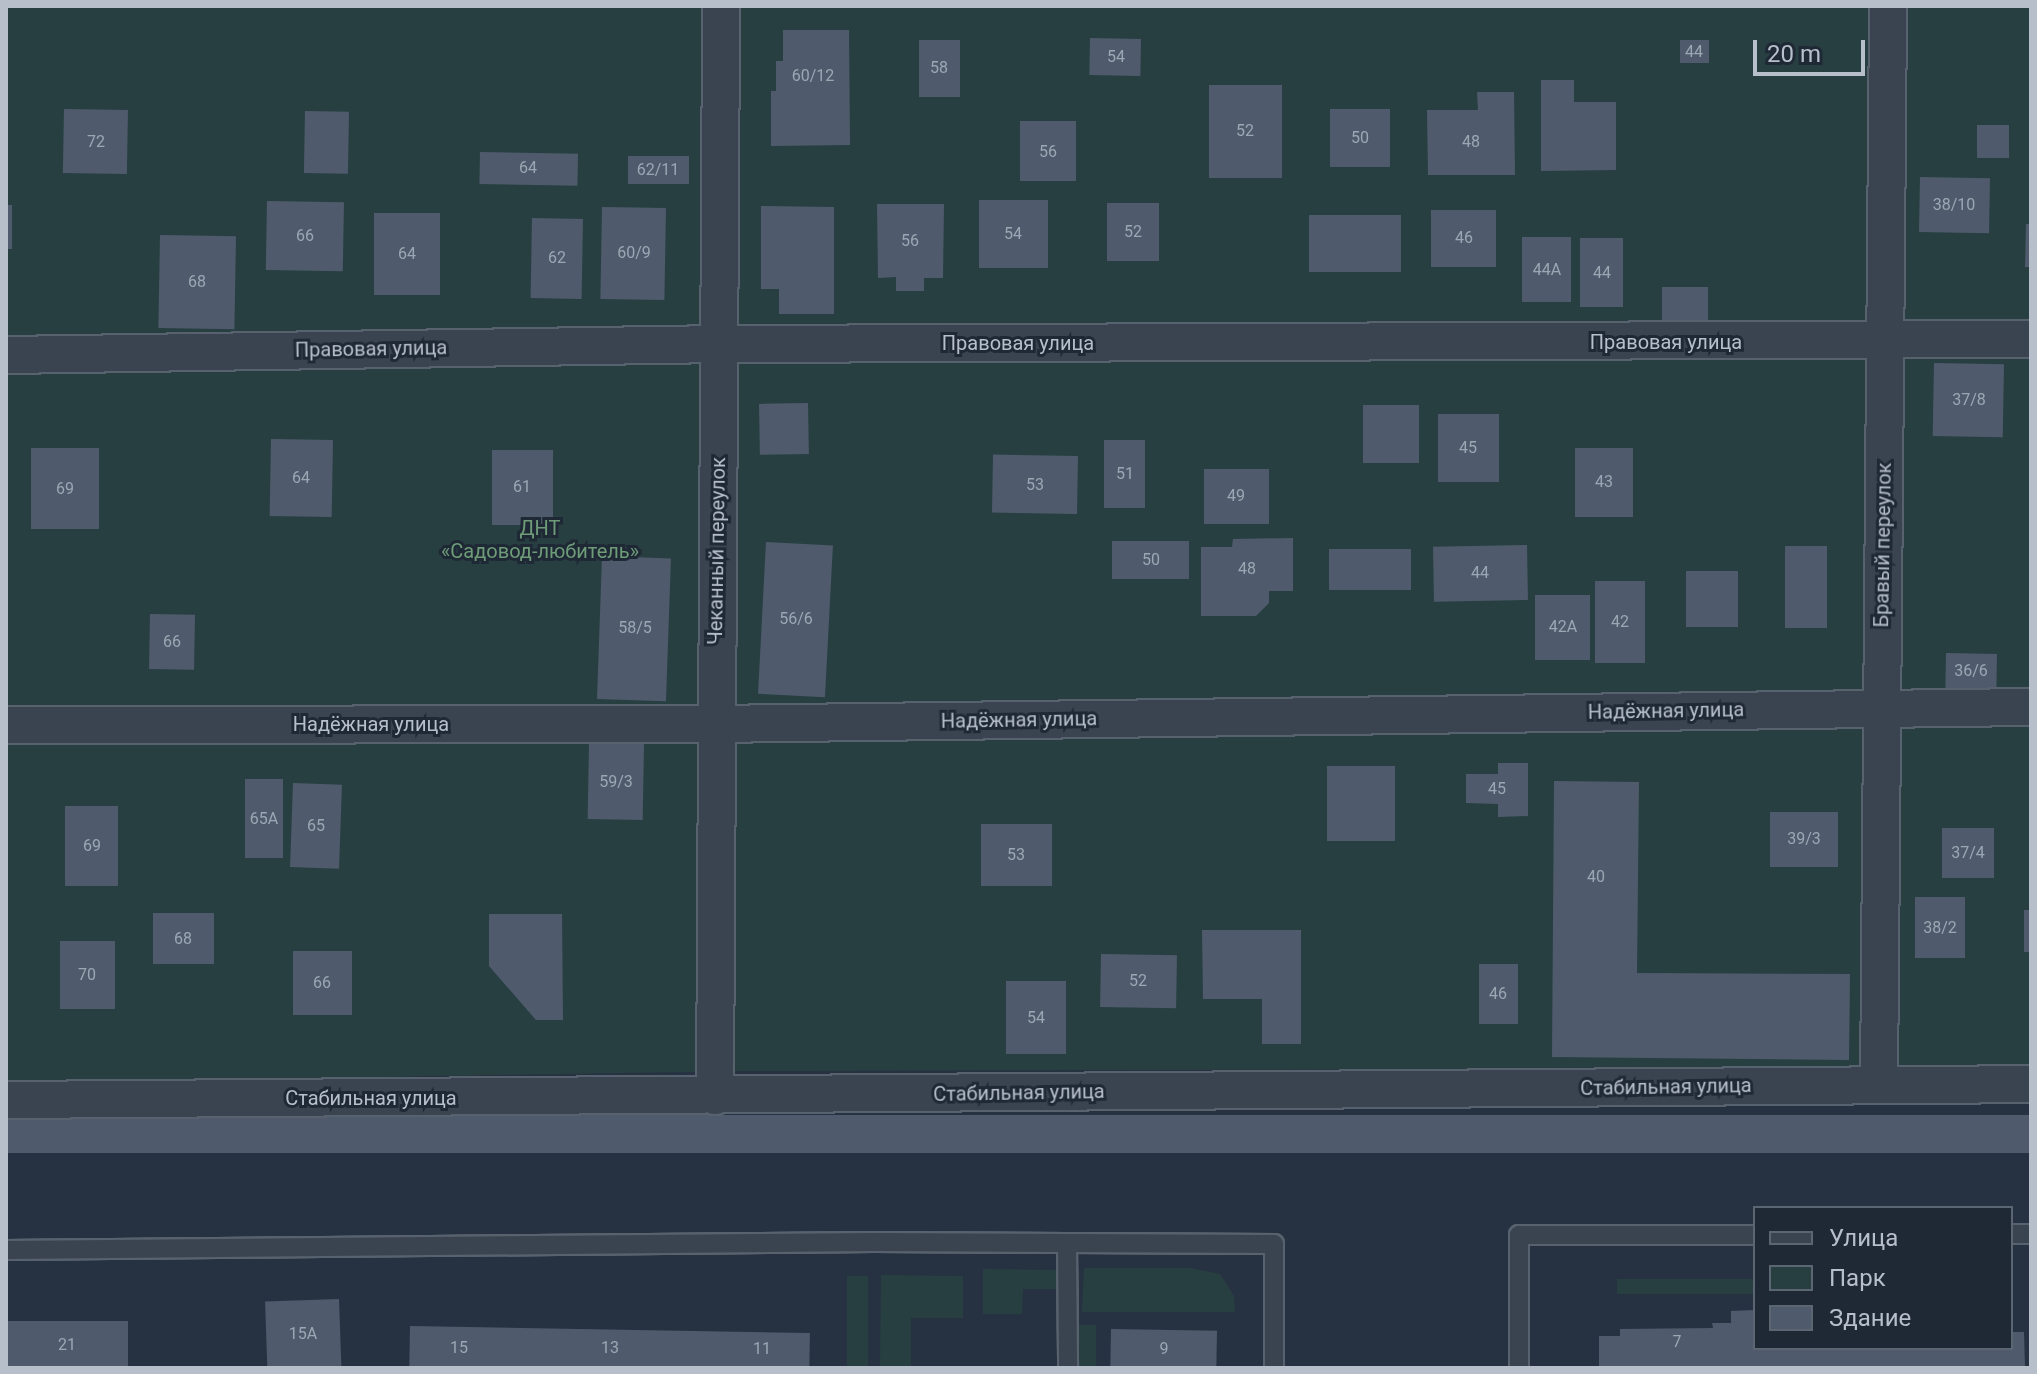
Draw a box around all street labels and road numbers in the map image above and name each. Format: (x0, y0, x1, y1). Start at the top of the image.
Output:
street label: Правовая улица (1590, 330, 1742, 354)
street label: Правовая улица (942, 331, 1094, 355)
street label: Правовая улица (295, 336, 447, 362)
street label: Чеканный переулок (703, 457, 731, 645)
street label: Бравый переулок (1870, 462, 1896, 628)
street label: Надёжная улица (1588, 698, 1744, 724)
street label: Надёжная улица (941, 707, 1097, 733)
street label: Надёжная улица (293, 712, 449, 736)
street label: Стабильная улица (1580, 1074, 1752, 1100)
street label: Стабильная улица (933, 1080, 1105, 1106)
street label: Стабильная улица (285, 1086, 457, 1110)

